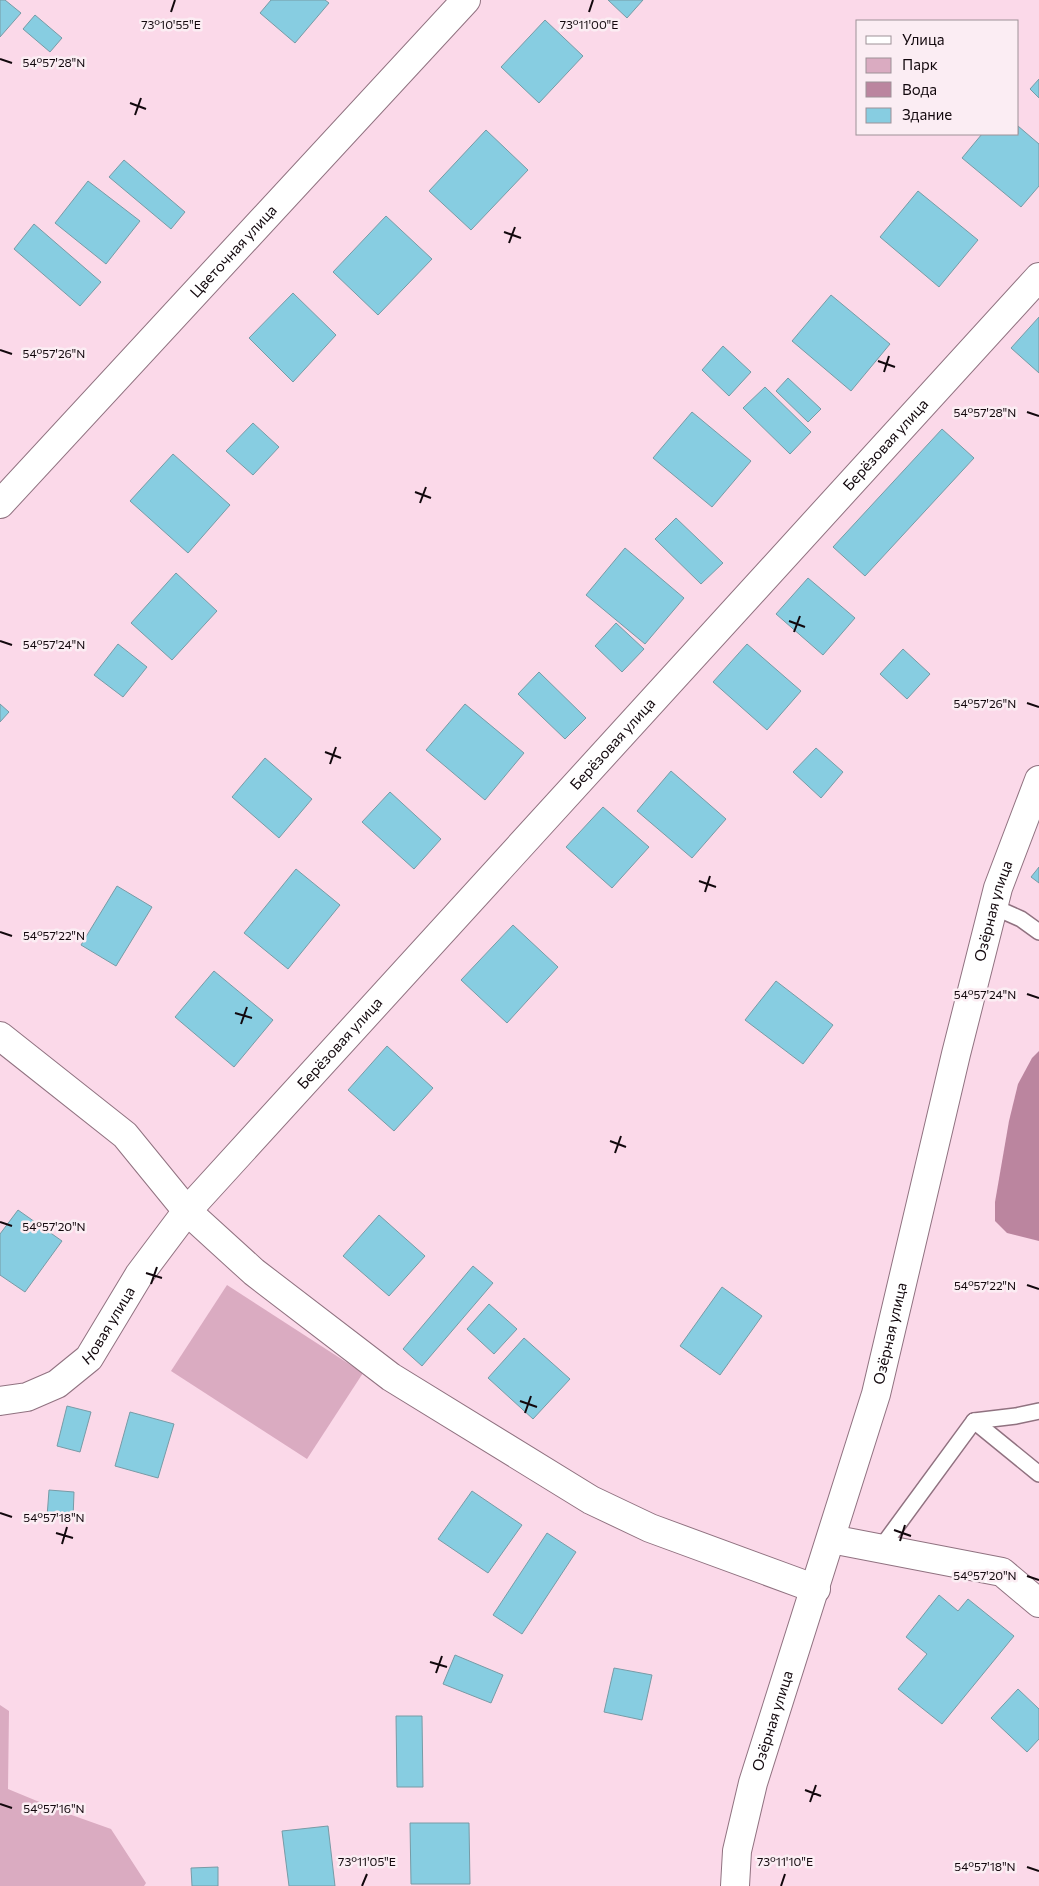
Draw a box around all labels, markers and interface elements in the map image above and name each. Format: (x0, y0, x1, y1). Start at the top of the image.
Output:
text: 73°10'55"E (141, 17, 201, 31)
text: 73°11'00"E (560, 17, 618, 31)
legend (856, 20, 1019, 135)
text: Улица (902, 30, 944, 48)
text: 54°57'28"N (23, 55, 85, 69)
text: Парк (902, 55, 938, 73)
text: Вода (902, 80, 937, 98)
text: Здание (902, 105, 952, 123)
street label: Цветочная улица (186, 201, 280, 301)
text: 54°57'26"N (23, 346, 85, 360)
street label: Берёзовая улица (839, 395, 931, 494)
text: 54°57'28"N (954, 405, 1016, 419)
text: 54°57'24"N (23, 637, 85, 651)
street label: Берёзовая улица (566, 694, 658, 793)
text: 54°57'26"N (954, 696, 1016, 710)
street label: Озёрная улица (970, 858, 1016, 963)
text: 54°57'22"N (23, 928, 85, 942)
text: 54°57'24"N (954, 987, 1016, 1001)
street label: Берёзовая улица (293, 993, 386, 1092)
text: 54°57'20"N (22, 1219, 86, 1233)
text: 54°57'22"N (954, 1278, 1016, 1292)
street label: Озёрная улица (869, 1280, 910, 1386)
street label: Новая улица (78, 1283, 138, 1368)
text: 54°57'18"N (23, 1510, 85, 1524)
text: 54°57'20"N (953, 1568, 1017, 1582)
street label: Озёрная улица (747, 1668, 796, 1773)
text: 54°57'16"N (23, 1801, 85, 1815)
text: 73°11'05"E (338, 1854, 396, 1868)
text: 73°11'10"E (757, 1854, 813, 1868)
text: 54°57'18"N (954, 1859, 1016, 1873)

